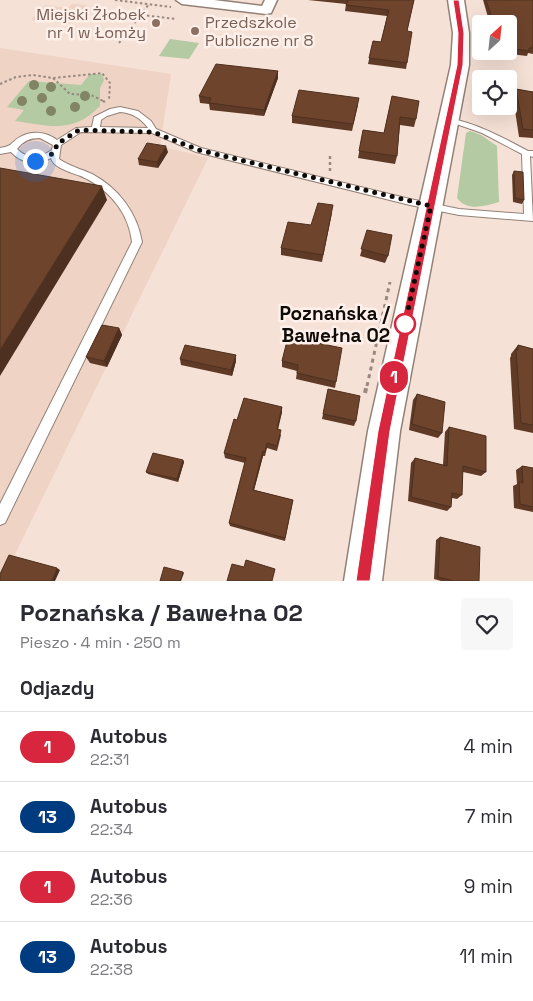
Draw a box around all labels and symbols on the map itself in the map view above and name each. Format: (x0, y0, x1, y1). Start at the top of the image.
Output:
place label: Miejski Żłobek nr 1 w Łomży (36, 4, 146, 43)
place label: Przedszkole Publiczne nr 8 (205, 12, 314, 51)
north arrow (472, 15, 518, 60)
marker: Miejski Żłobek nr 1 w Łomży (150, 17, 162, 29)
marker: Przedszkole Publiczne nr 8 (189, 25, 201, 37)
your location (23, 149, 48, 174)
place label: Poznańska / Bawełna 02 (279, 301, 391, 348)
marker: Poznańska / Bawełna 02 (394, 313, 416, 335)
line badge: 1 (378, 361, 410, 393)

